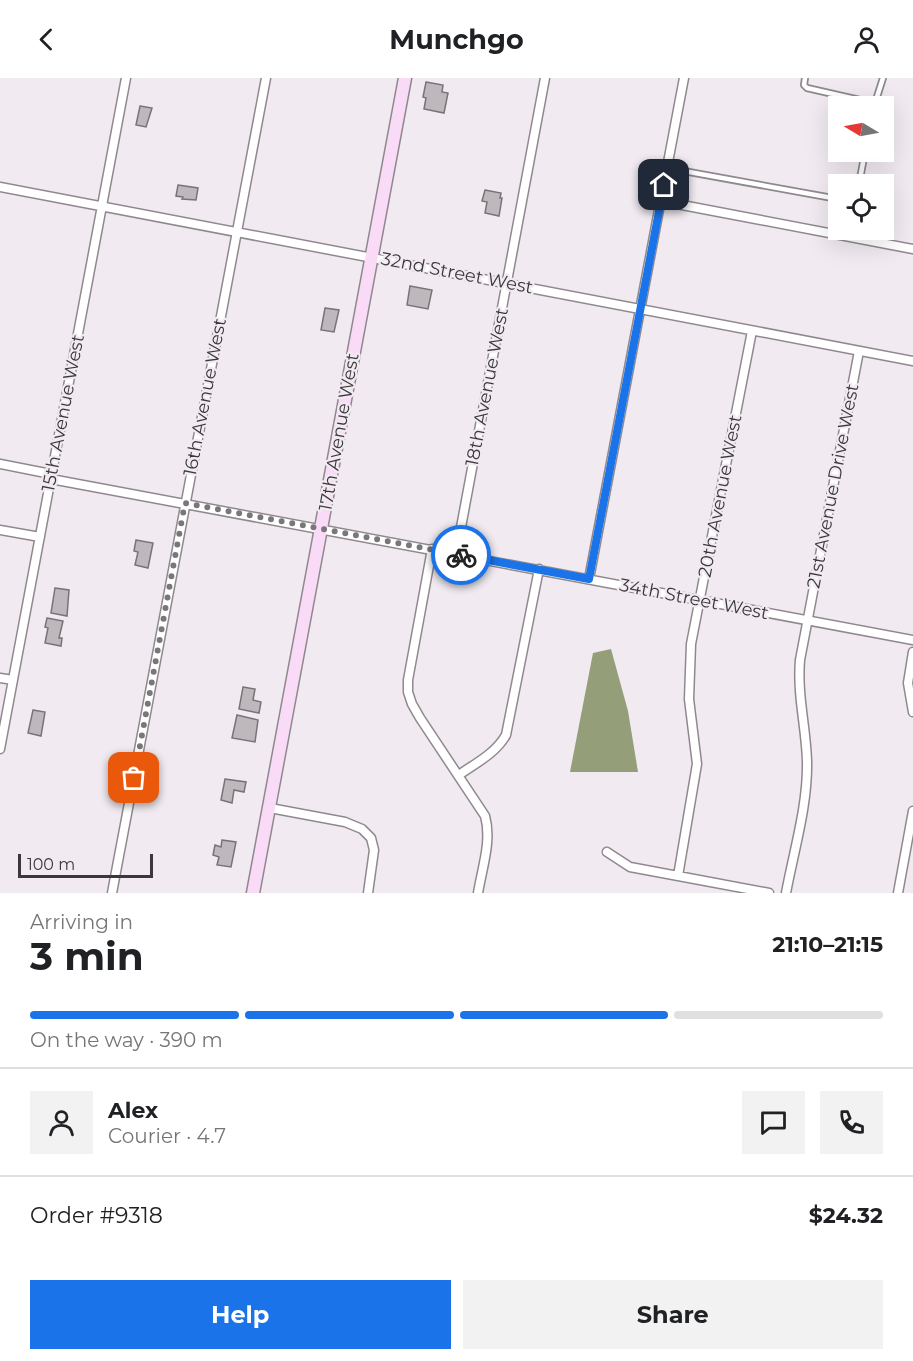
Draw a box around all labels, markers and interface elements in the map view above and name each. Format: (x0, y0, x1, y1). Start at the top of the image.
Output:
icon: back (30, 23, 63, 56)
text: Munchgo (389, 23, 524, 56)
icon: person (850, 23, 883, 56)
north arrow (828, 96, 894, 162)
map controls (828, 96, 894, 240)
pin (638, 159, 689, 210)
icon: home (647, 168, 680, 201)
button: locate (828, 174, 894, 240)
street label: 32nd Street West (379, 247, 535, 299)
street label: 18th Avenue West (461, 306, 513, 468)
street label: 16th Avenue West (179, 316, 231, 478)
street label: 15th Avenue West (37, 333, 89, 493)
street label: 17th Avenue West (314, 351, 364, 513)
street label: 21st Avenue Drive West (802, 382, 864, 590)
street label: 20th Avenue West (693, 413, 747, 579)
courier (431, 525, 491, 585)
icon: bike (445, 539, 478, 572)
street label: 34th Street West (618, 574, 770, 624)
pin (108, 752, 159, 803)
icon: bag (117, 761, 150, 794)
scale bar (18, 851, 153, 878)
text: 100 m (27, 855, 75, 874)
text: Arriving in (30, 910, 133, 934)
text: 21:10–21:15 (772, 931, 883, 958)
text: 3 min (30, 932, 144, 980)
text: On the way · 390 m (30, 1028, 223, 1052)
button: person (30, 1091, 93, 1154)
button: chat (742, 1091, 805, 1154)
button: phone (820, 1091, 883, 1154)
text: Alex (108, 1097, 158, 1124)
text: Courier · 4.7 (108, 1124, 226, 1148)
text: Order #9318 (30, 1202, 163, 1229)
text: $24.32 (809, 1202, 883, 1229)
button: Help (30, 1280, 451, 1349)
button: Share (463, 1280, 883, 1349)

